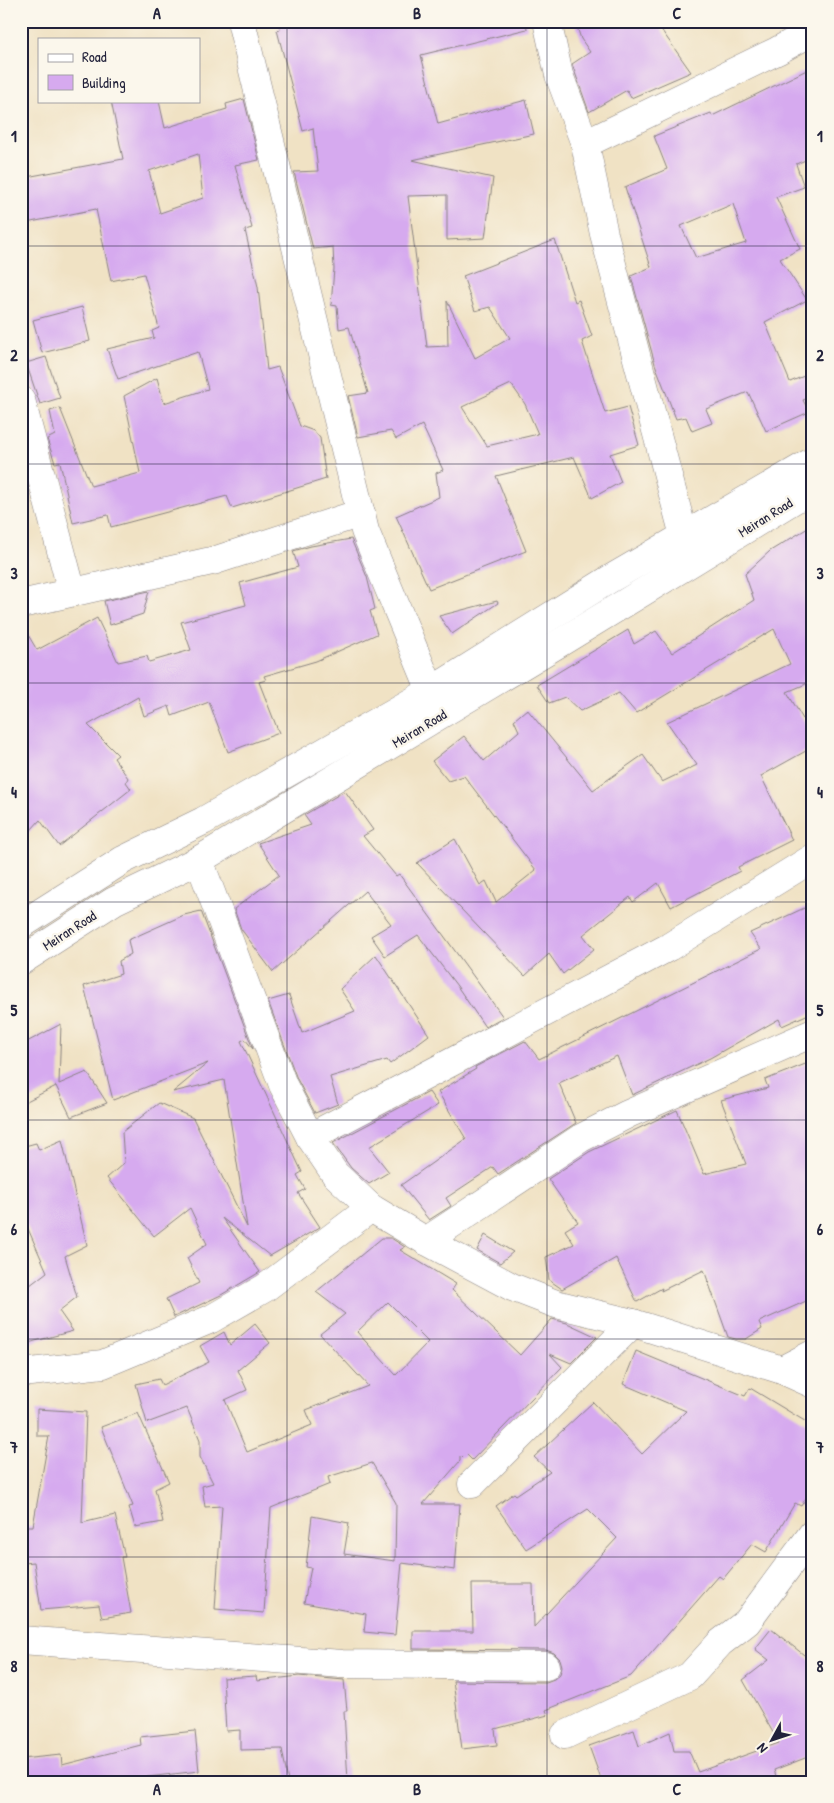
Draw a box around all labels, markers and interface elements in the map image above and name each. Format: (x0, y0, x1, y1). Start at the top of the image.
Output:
text: A (153, 2, 161, 24)
text: B (413, 2, 421, 24)
text: C (673, 2, 682, 24)
legend (38, 38, 200, 102)
text: Road (82, 46, 107, 67)
text: Building (82, 72, 126, 93)
text: 1 (11, 125, 17, 147)
text: 1 (817, 125, 823, 147)
text: 2 (10, 344, 18, 366)
text: 2 (816, 344, 824, 366)
street label: Meiran Road (734, 493, 796, 541)
text: 3 (10, 562, 18, 584)
text: 3 (816, 562, 824, 584)
street label: Meiran Road (388, 704, 450, 752)
text: 4 (11, 781, 17, 803)
text: 4 (817, 781, 823, 803)
street label: Meiran Road (38, 905, 100, 954)
text: 5 (11, 999, 18, 1021)
text: 5 (817, 999, 824, 1021)
text: 6 (11, 1218, 18, 1240)
text: 6 (817, 1218, 824, 1240)
text: 7 (9, 1436, 18, 1458)
text: 7 (815, 1436, 824, 1458)
text: 8 (11, 1655, 18, 1677)
text: 8 (817, 1655, 824, 1677)
north arrow (746, 1716, 796, 1766)
text: N (752, 1739, 771, 1758)
text: A (153, 1778, 161, 1800)
text: B (413, 1778, 421, 1800)
text: C (673, 1778, 682, 1800)

